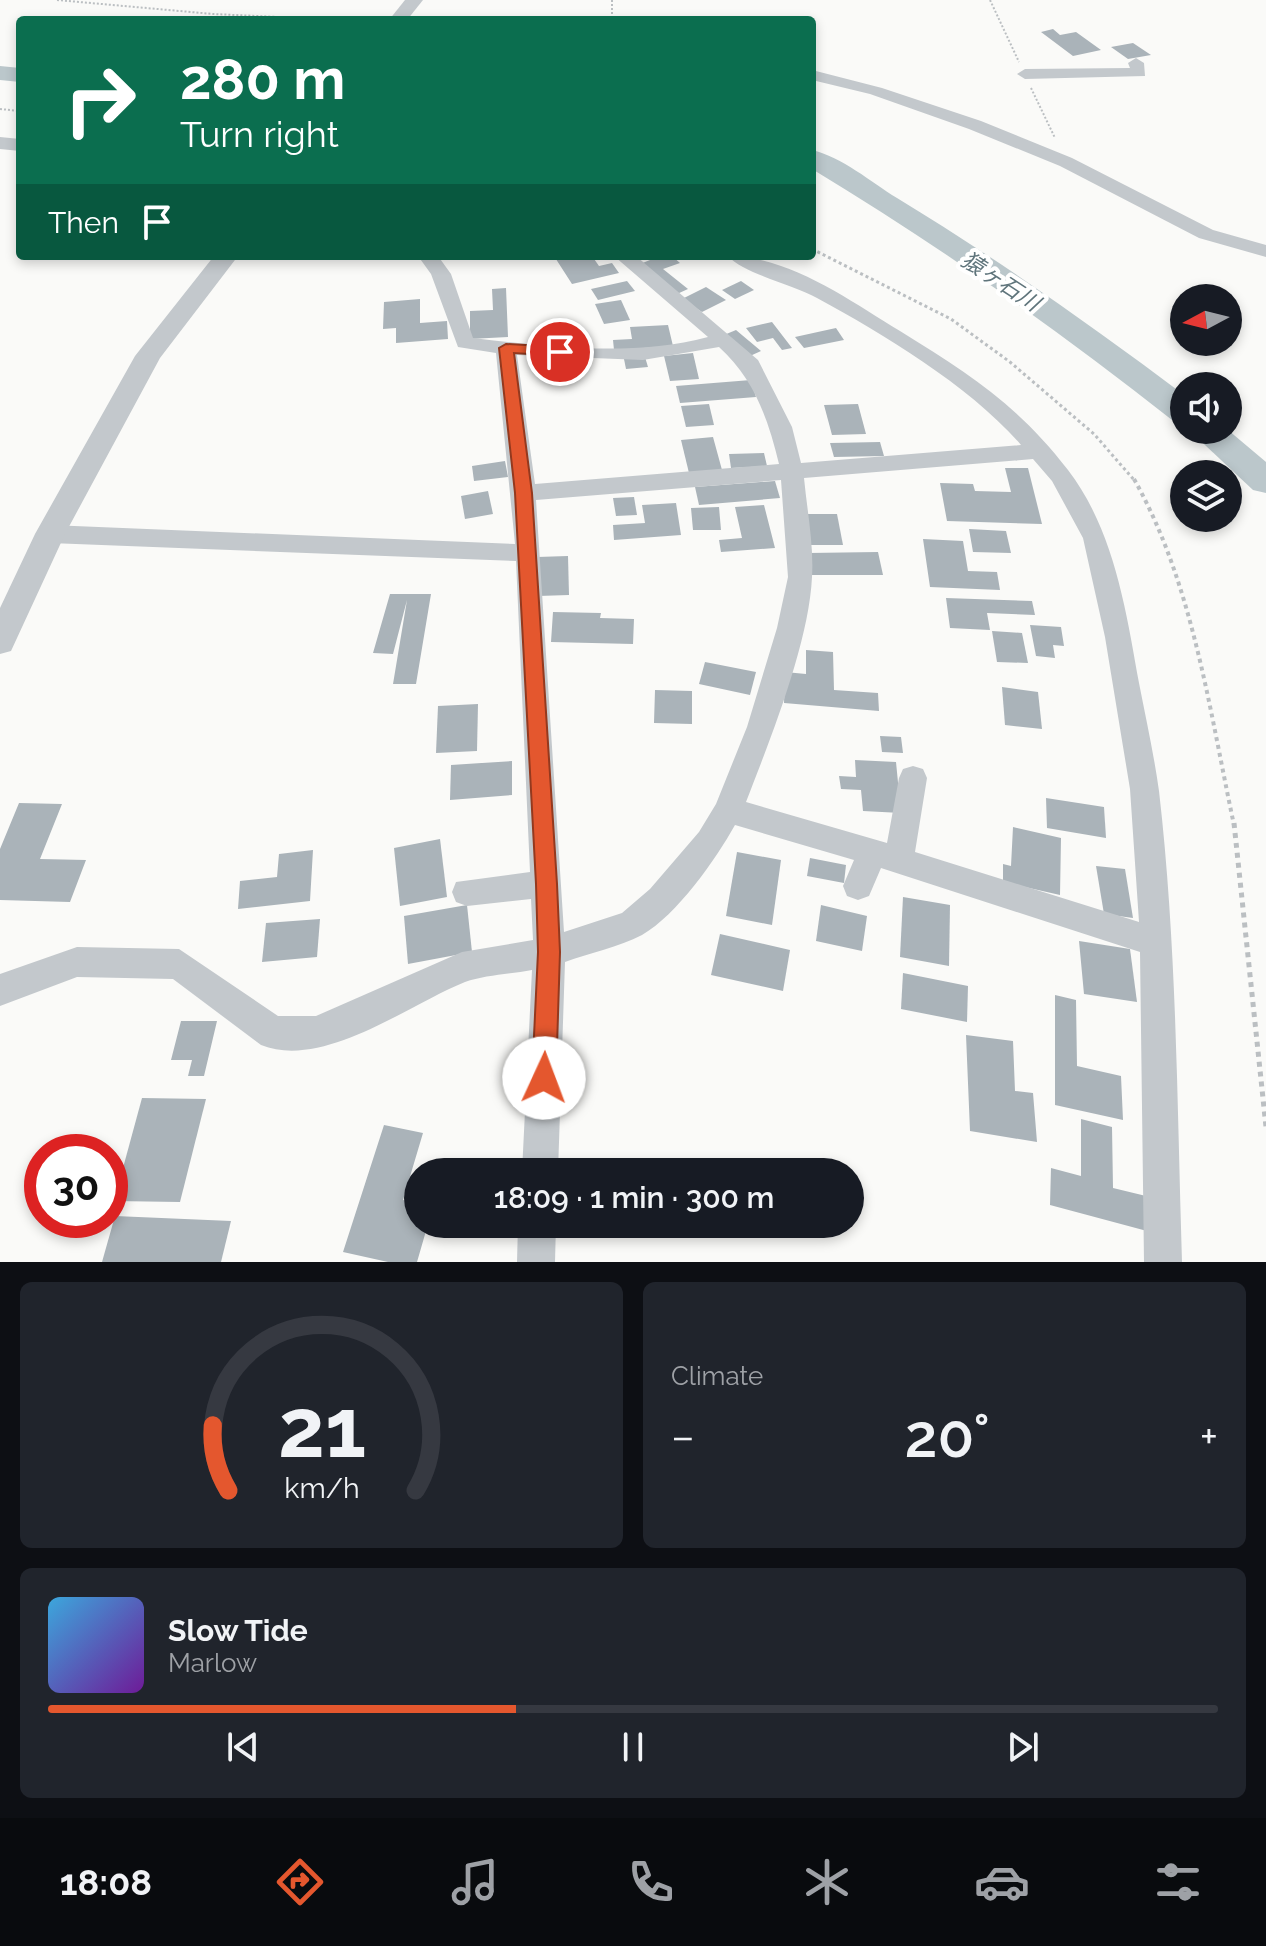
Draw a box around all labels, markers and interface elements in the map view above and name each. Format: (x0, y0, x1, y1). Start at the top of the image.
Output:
text: 280 m (180, 46, 345, 112)
icon: right (48, 48, 152, 152)
text: Turn right (180, 113, 339, 155)
icon: arrive (135, 200, 179, 244)
text: Then (48, 205, 119, 240)
water label: 猿ヶ石川 (957, 246, 1047, 317)
north arrow (1170, 284, 1242, 356)
map controls (1170, 284, 1242, 532)
pin (526, 318, 594, 386)
icon: arrive (538, 330, 582, 374)
button: sound (1170, 372, 1242, 444)
button: layers (1170, 460, 1242, 532)
position arrow (502, 1036, 586, 1120)
speed limit sign: 30 (24, 1134, 128, 1238)
text: 18:09 · 1 min · 300 m (494, 1180, 774, 1215)
text: Climate (671, 1361, 763, 1391)
text: 21 (277, 1379, 366, 1476)
text: 20° (905, 1401, 990, 1471)
text: − (671, 1411, 695, 1462)
text: + (1200, 1411, 1218, 1462)
text: km/h (284, 1471, 359, 1505)
text: Slow Tide (168, 1613, 308, 1648)
text: Marlow (168, 1648, 257, 1678)
icon: previous (221, 1725, 265, 1769)
icon: pause (611, 1725, 655, 1769)
icon: next (1001, 1725, 1045, 1769)
icon: directions (272, 1854, 328, 1910)
icon: music (447, 1854, 503, 1910)
icon: phone (623, 1854, 679, 1910)
icon: climate (799, 1854, 855, 1910)
icon: car (974, 1854, 1030, 1910)
icon: filters (1150, 1854, 1206, 1910)
text: 18:08 (60, 1861, 152, 1903)

